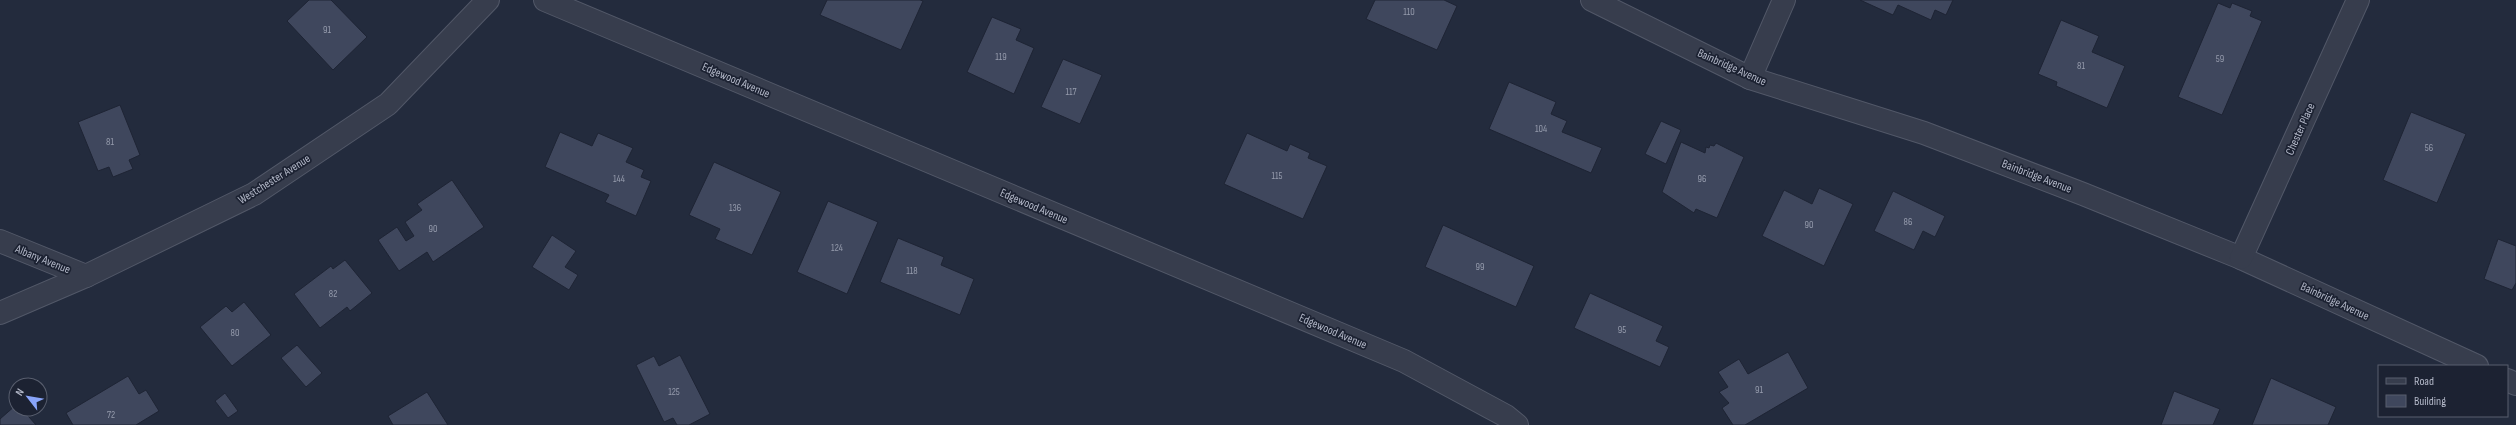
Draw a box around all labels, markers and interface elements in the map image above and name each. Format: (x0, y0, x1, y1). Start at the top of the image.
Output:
house number: 110 (1403, 6, 1415, 18)
house number: 91 (323, 24, 331, 36)
street label: Bainbridge Avenue (1695, 46, 1769, 89)
house number: 119 (995, 51, 1007, 63)
house number: 59 (2216, 53, 2224, 65)
street label: Edgewood Avenue (700, 59, 772, 102)
house number: 81 (2077, 60, 2085, 72)
house number: 117 (1066, 86, 1076, 98)
street label: Chester Place (2282, 101, 2319, 158)
house number: 104 (1535, 123, 1547, 135)
house number: 81 (106, 136, 114, 148)
house number: 56 (2425, 142, 2433, 154)
street label: Westchester Avenue (235, 151, 313, 208)
street label: Bainbridge Avenue (2000, 156, 2074, 197)
house number: 115 (1271, 170, 1283, 182)
house number: 144 (613, 173, 625, 185)
house number: 96 (1698, 173, 1706, 185)
street label: Edgewood Avenue (998, 185, 1070, 228)
house number: 136 (729, 202, 741, 214)
house number: 86 (1904, 216, 1912, 228)
house number: 90 (1805, 219, 1813, 231)
house number: 90 (429, 223, 437, 235)
street label: Albany Avenue (12, 241, 73, 277)
house number: 124 (831, 242, 843, 254)
house number: 99 (1476, 261, 1484, 273)
house number: 118 (906, 265, 918, 277)
street label: Bainbridge Avenue (2298, 279, 2372, 324)
house number: 82 (329, 288, 337, 300)
street label: Edgewood Avenue (1297, 310, 1369, 353)
house number: 95 (1618, 324, 1626, 336)
house number: 80 (231, 327, 239, 339)
legend (2378, 365, 2508, 417)
text: Road (2414, 374, 2434, 389)
north arrow (8, 377, 48, 417)
house number: 91 (1755, 384, 1763, 396)
text: N (13, 386, 27, 398)
house number: 125 (668, 386, 680, 398)
text: Building (2414, 394, 2446, 409)
house number: 72 (107, 409, 115, 421)

